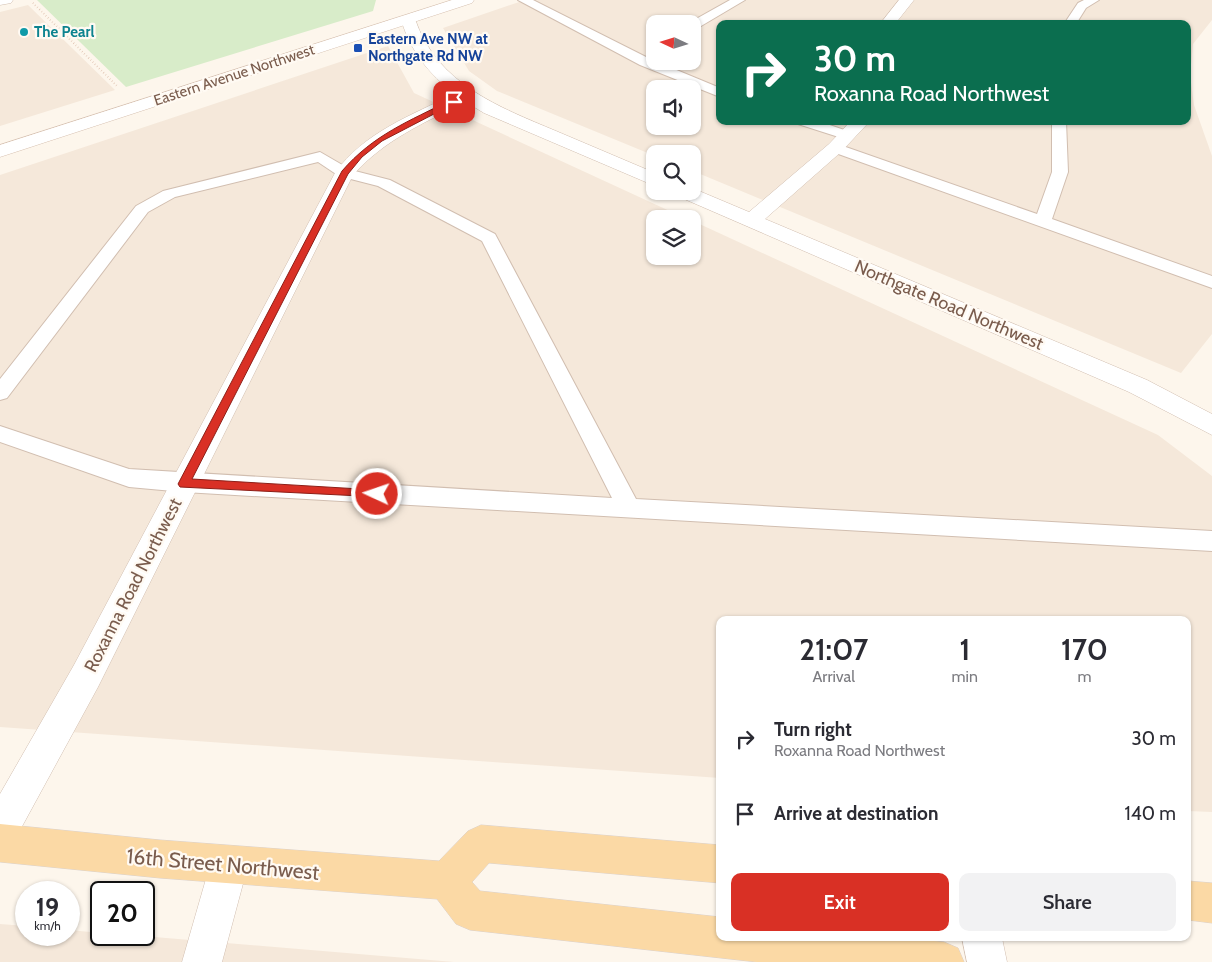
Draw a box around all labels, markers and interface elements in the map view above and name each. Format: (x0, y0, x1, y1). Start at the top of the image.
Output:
north arrow (646, 15, 701, 70)
map controls (646, 15, 701, 265)
place label: The Pearl (34, 23, 95, 41)
marker: The Pearl (18, 26, 30, 38)
place label: Eastern Ave NW at Northgate Rd NW (368, 30, 488, 65)
text: 30 m (814, 37, 896, 80)
street label: Eastern Avenue Northwest (151, 40, 317, 110)
icon: right (731, 40, 796, 105)
marker: Eastern Ave NW at Northgate Rd NW (352, 42, 364, 54)
button: sound (646, 80, 701, 135)
text: Roxanna Road Northwest (814, 80, 1049, 107)
pin (433, 81, 475, 123)
icon: arrive (440, 88, 468, 116)
button: search (646, 145, 701, 200)
button: layers (646, 210, 701, 265)
street label: Northgate Road Northwest (851, 255, 1047, 355)
position arrow (350, 467, 402, 519)
street label: Roxanna Road Northwest (80, 494, 186, 676)
text: 21:07 (799, 631, 868, 668)
text: 1 (959, 631, 970, 668)
text: 170 (1061, 631, 1108, 668)
text: Arrival (812, 667, 855, 686)
text: min (952, 667, 978, 686)
text: m (1077, 667, 1091, 686)
text: Turn right (774, 718, 852, 741)
icon: right (731, 725, 759, 753)
text: 30 m (1132, 727, 1176, 750)
text: Roxanna Road Northwest (774, 741, 945, 760)
icon: arrive (731, 800, 759, 828)
text: Arrive at destination (774, 802, 938, 825)
text: 140 m (1125, 802, 1176, 825)
street label: 16th Street Northwest (126, 843, 320, 885)
button: Exit (731, 873, 949, 931)
button: Share (959, 873, 1176, 931)
speed limit sign: 20 (90, 881, 155, 946)
text: 19 (36, 892, 59, 922)
text: km/h (34, 918, 61, 933)

